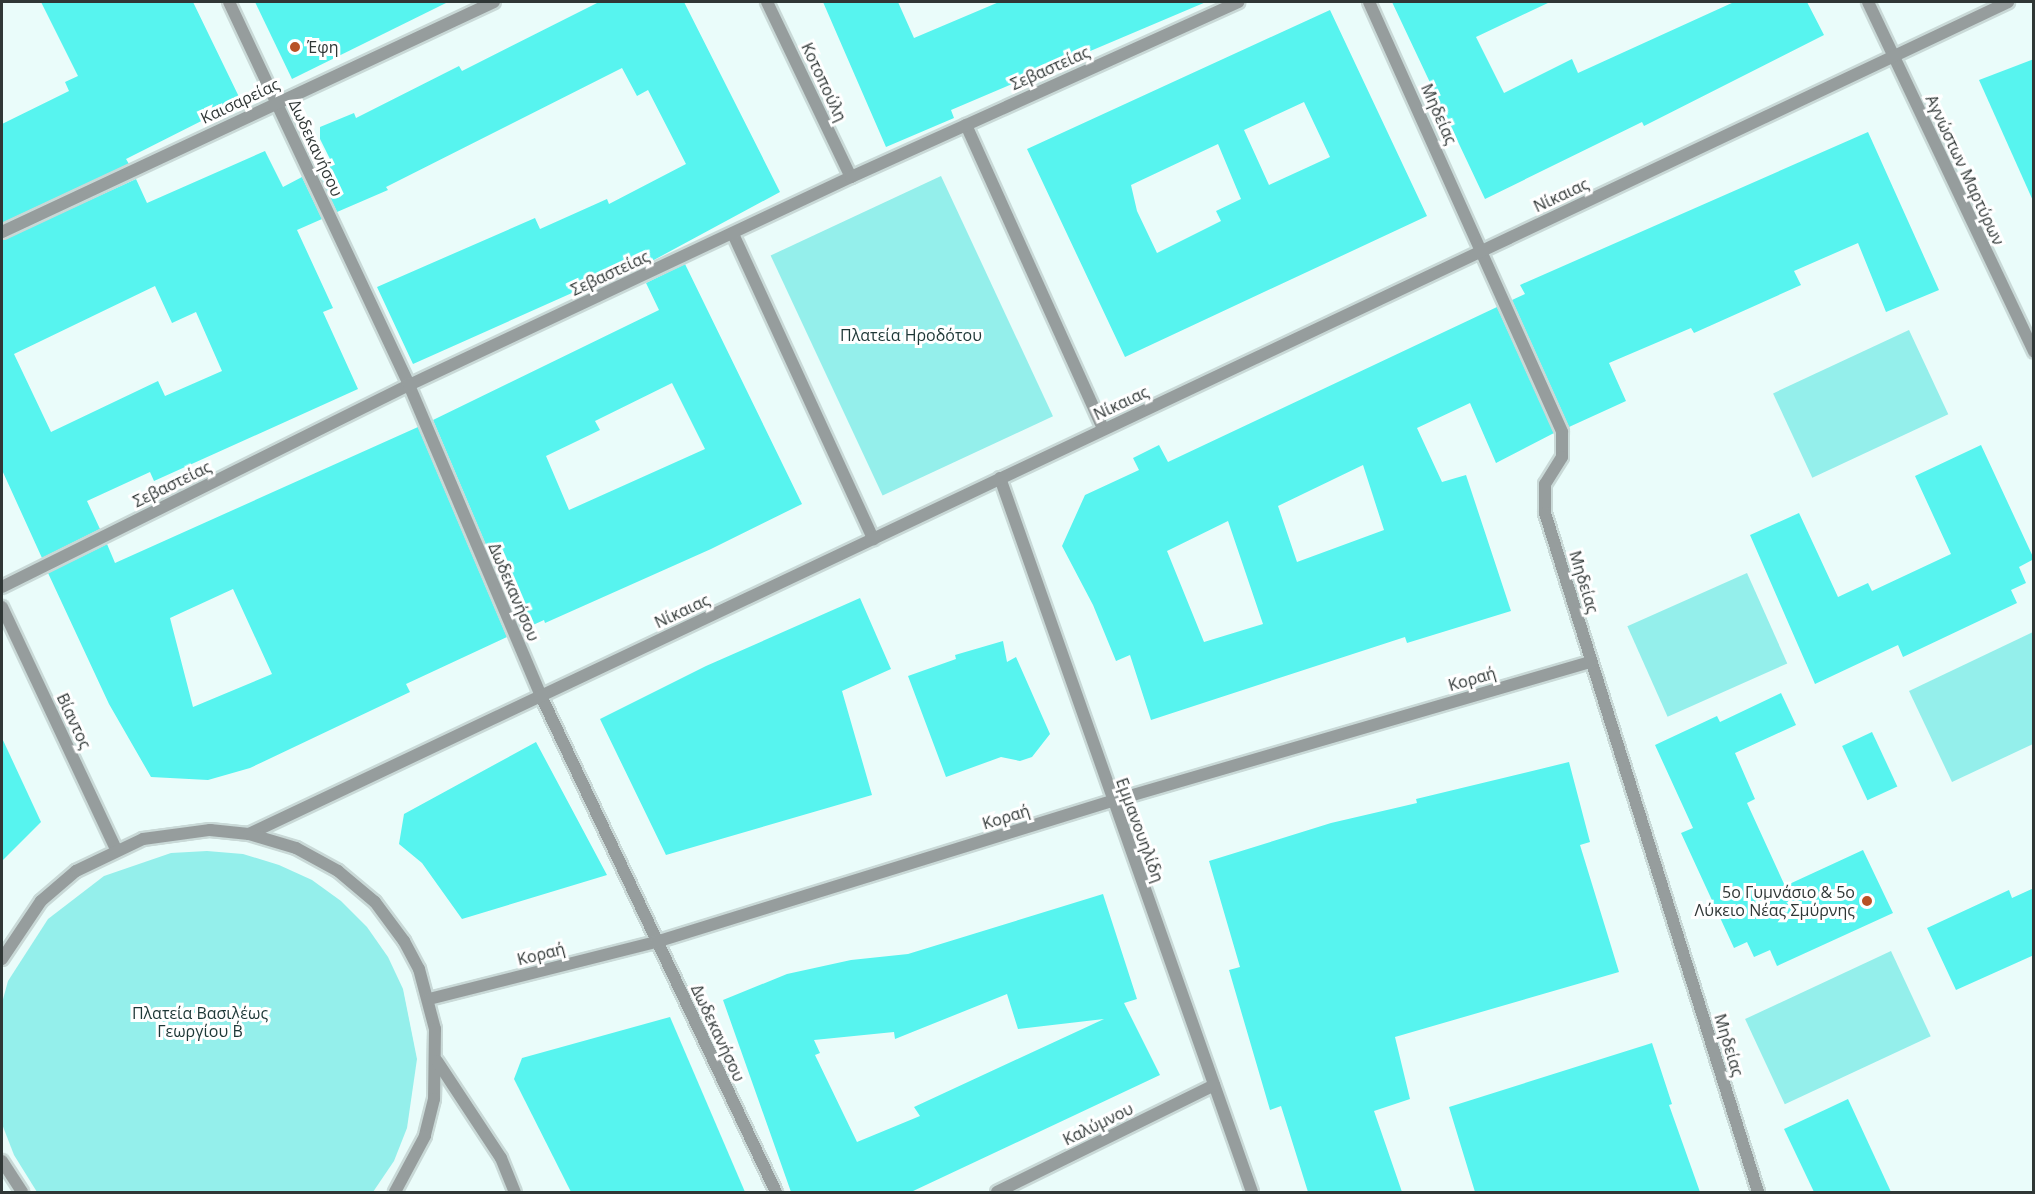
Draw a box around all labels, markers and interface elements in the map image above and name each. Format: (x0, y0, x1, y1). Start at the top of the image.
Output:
place label: Έφη (307, 37, 338, 57)
marker: Έφη (288, 40, 302, 54)
street label: Κοτοπούλη (797, 40, 851, 124)
street label: Σεβαστείας (1008, 42, 1092, 94)
street label: Καισαρείας (198, 74, 282, 128)
street label: Μηδείας (1417, 81, 1461, 147)
street label: Αγνώστων Μαρτύρων (1922, 92, 2008, 248)
street label: Δωδεκανήσου (285, 96, 347, 200)
street label: Νίκαιας (1530, 174, 1592, 216)
street label: Σεβαστείας (568, 246, 652, 300)
park label: Πλατεία Ηροδότου (840, 325, 982, 345)
street label: Νίκαιας (1090, 382, 1152, 424)
street label: Σεβαστείας (130, 457, 214, 511)
street label: Δωδεκανήσου (485, 540, 543, 644)
street label: Μηδείας (1565, 548, 1603, 616)
street label: Νίκαιας (651, 590, 713, 632)
street label: Κοραή (1446, 663, 1498, 695)
street label: Βίαντος (53, 690, 95, 752)
street label: Εμμανουηλίδη (1112, 775, 1168, 885)
street label: Κοραή (980, 801, 1032, 833)
place label: 5ο Γυμνάσιο & 5ο Λύκειο Νέας Σμύρνης (1694, 882, 1855, 920)
marker: 5ο Γυμνάσιο & 5ο Λύκειο Νέας Σμύρνης (1860, 894, 1874, 908)
street label: Κοραή (515, 939, 567, 969)
street label: Δωδεκανήσου (687, 981, 749, 1085)
park label: Πλατεία Βασιλέως Γεωργίου Β΄ (132, 1003, 268, 1041)
street label: Μηδείας (1710, 1011, 1748, 1079)
street label: Καλύμνου (1060, 1099, 1136, 1149)

